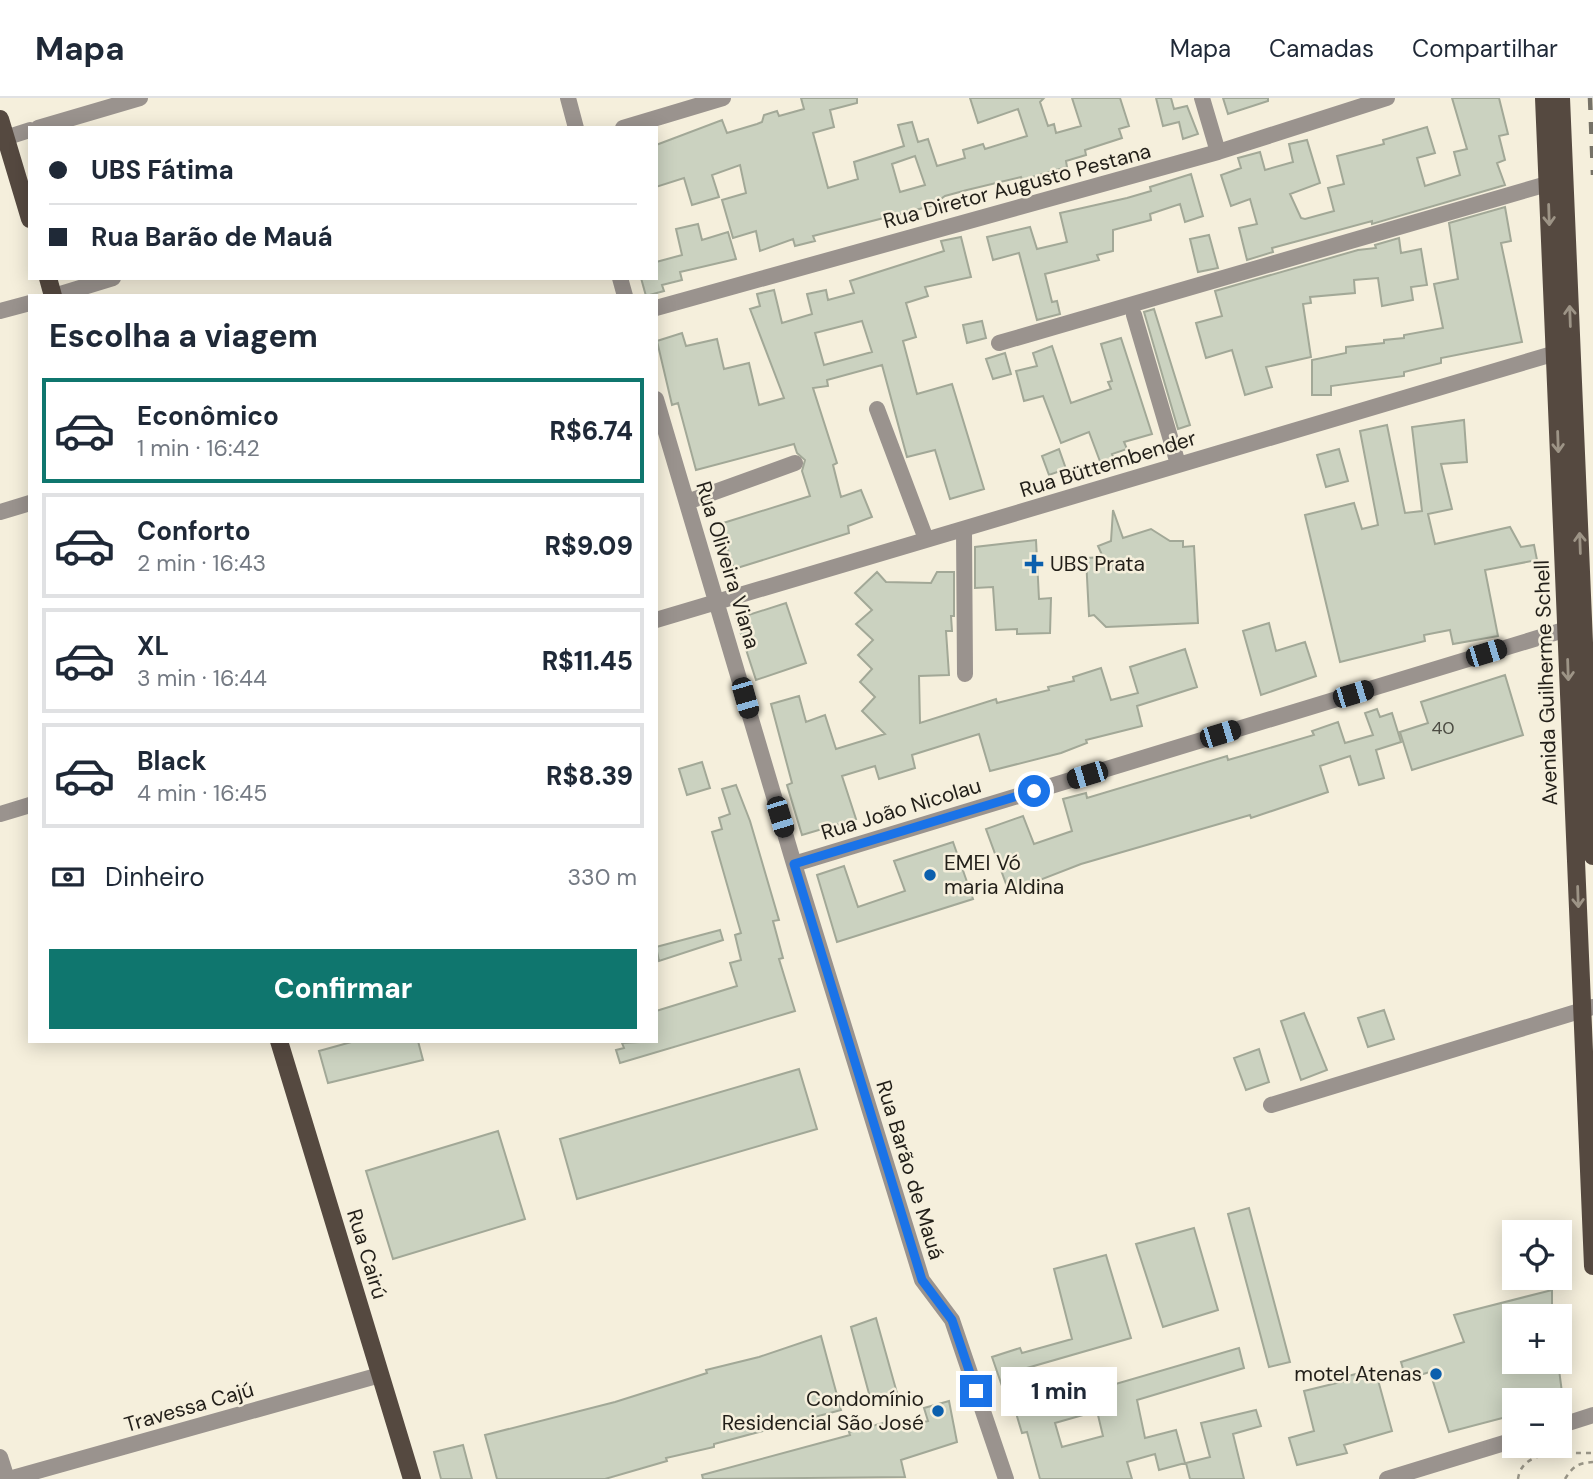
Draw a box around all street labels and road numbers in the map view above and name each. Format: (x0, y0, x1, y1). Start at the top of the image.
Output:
street label: Rua Diretor Augusto Pestana (880, 137, 1154, 235)
street label: Rua Büttembender (1016, 424, 1200, 504)
street label: Rua Oliveira Viana (689, 478, 767, 652)
street label: Avenida Guilherme Schell (1528, 560, 1564, 806)
street label: Rua João Nicolau (817, 771, 985, 847)
street label: Rua Barão de Mauá (869, 1077, 951, 1263)
street label: Rua Cairú (340, 1206, 394, 1302)
street label: Travessa Cajú (121, 1375, 257, 1439)

